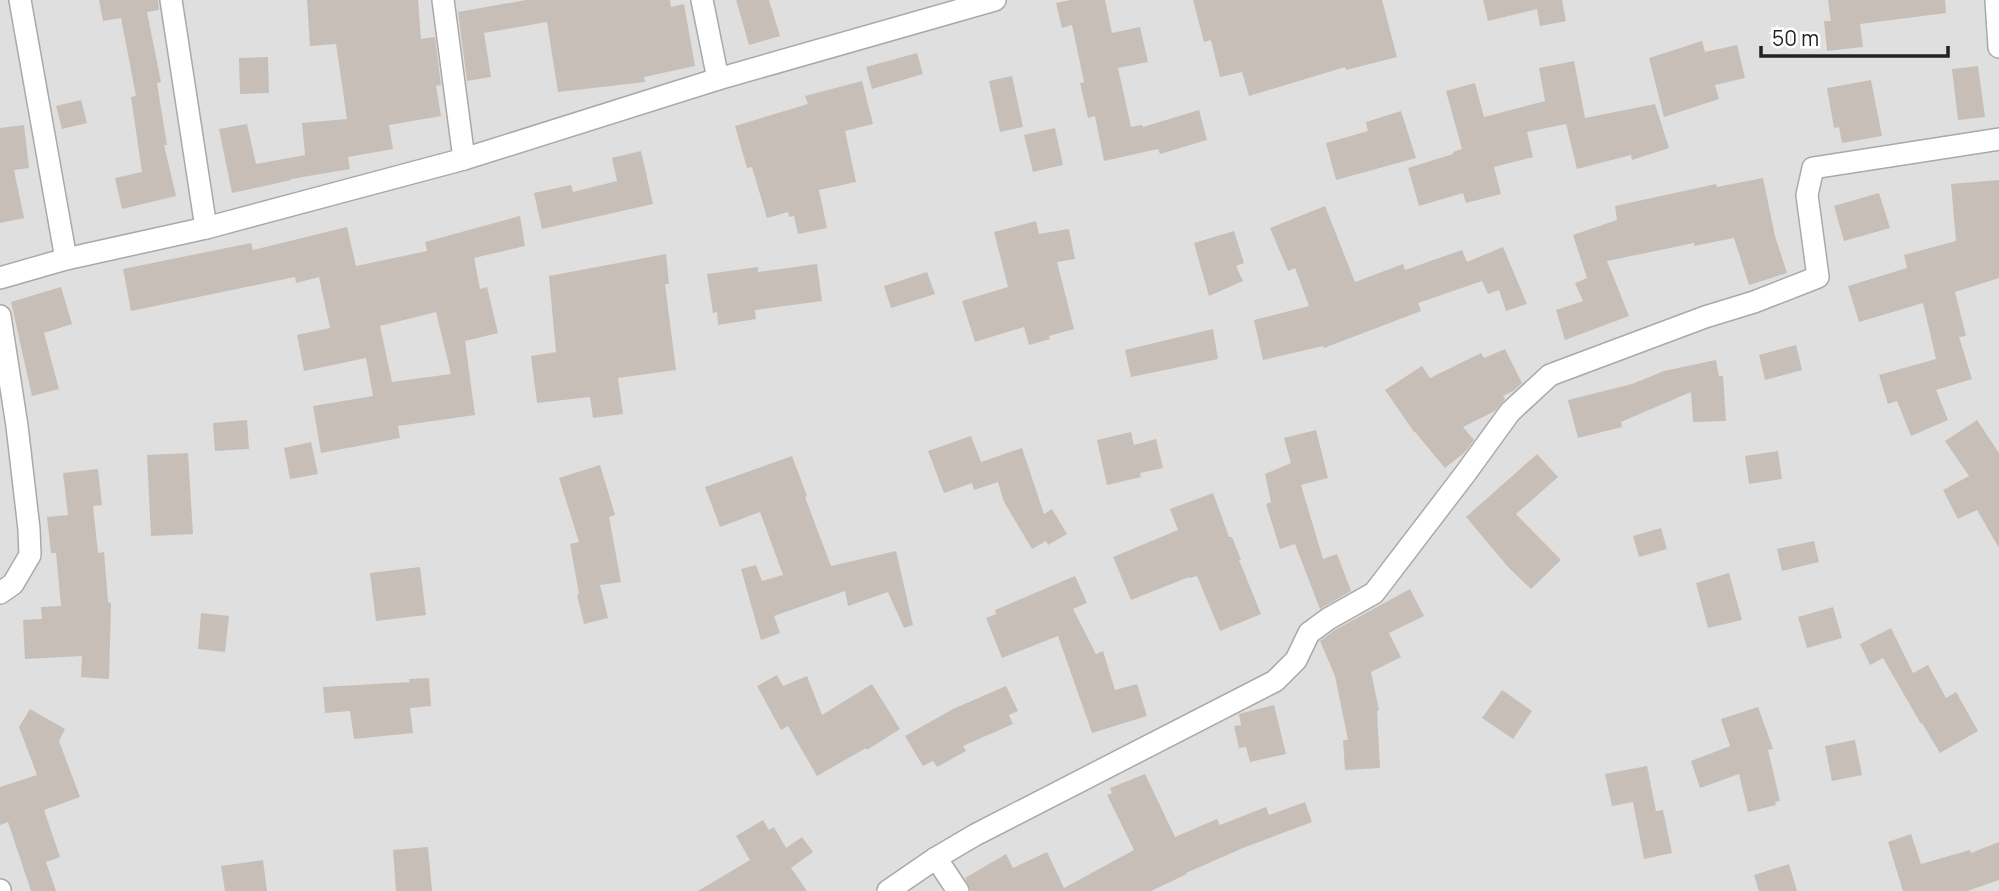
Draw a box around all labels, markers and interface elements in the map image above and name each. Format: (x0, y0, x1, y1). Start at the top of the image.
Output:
scale bar (1761, 14, 1948, 58)
text: 50 m (1772, 24, 1819, 52)

